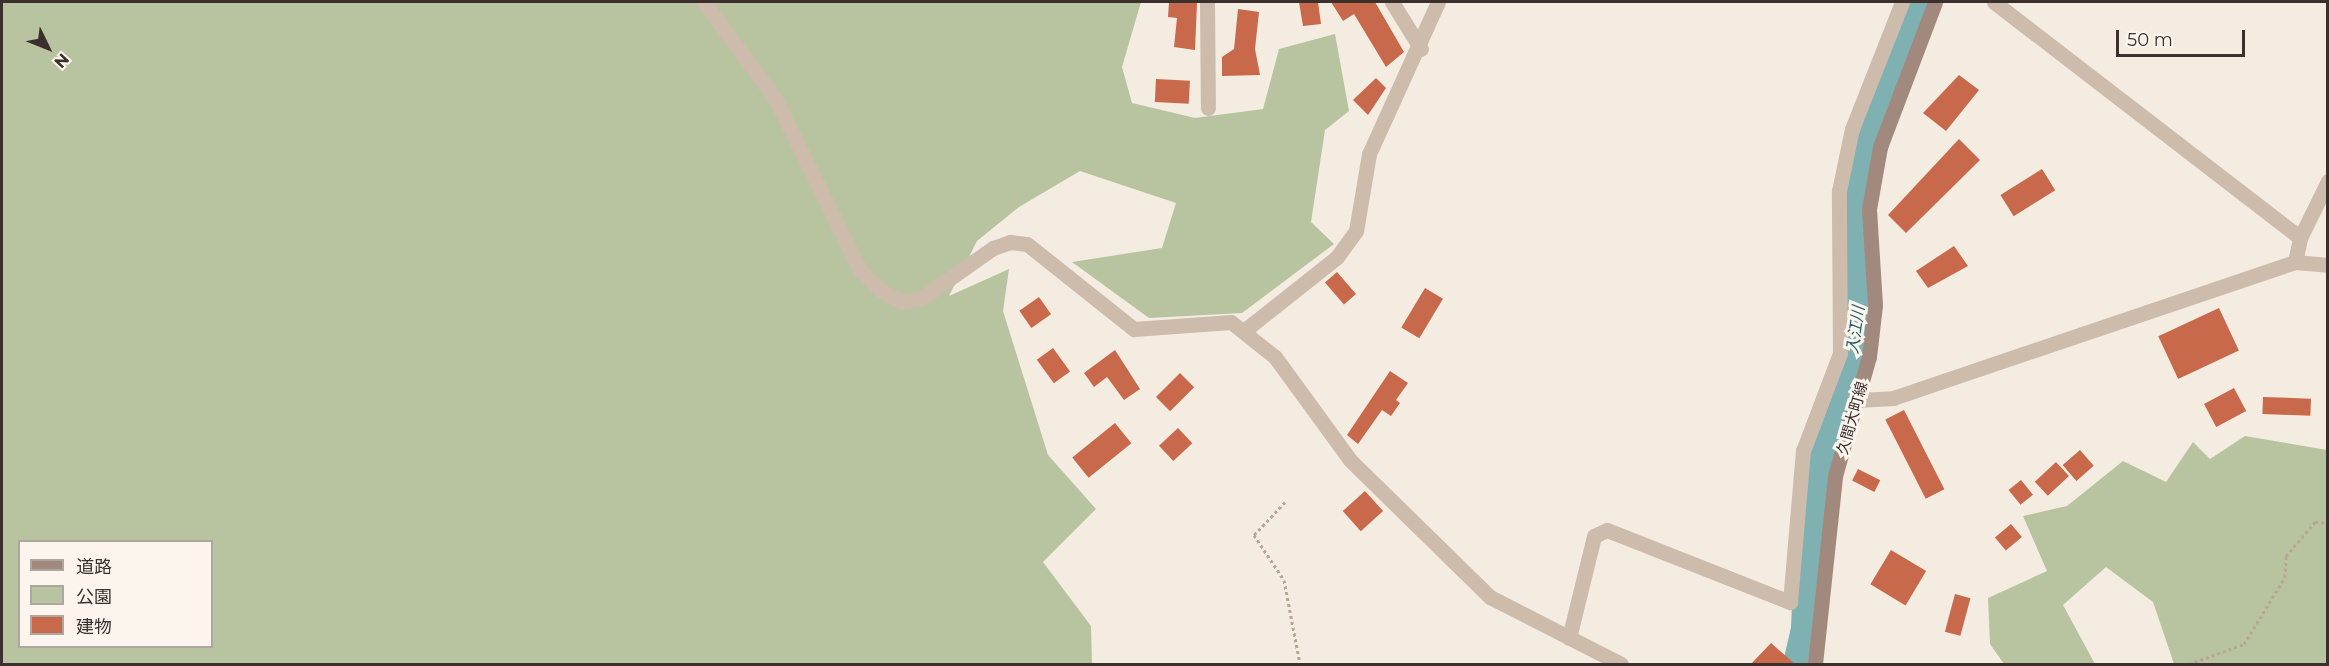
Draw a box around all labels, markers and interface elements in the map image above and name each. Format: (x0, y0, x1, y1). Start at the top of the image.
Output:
north arrow (18, 18, 78, 78)
scale bar (2119, 18, 2248, 56)
text: 50 m (2127, 29, 2173, 51)
text: N (50, 49, 73, 72)
water label: 入江川 (1843, 305, 1869, 355)
street label: 久間大町線 (1833, 379, 1871, 457)
legend (18, 540, 213, 648)
text: 道路 (76, 556, 112, 578)
text: 公園 (76, 586, 112, 608)
text: 建物 (76, 616, 112, 638)

